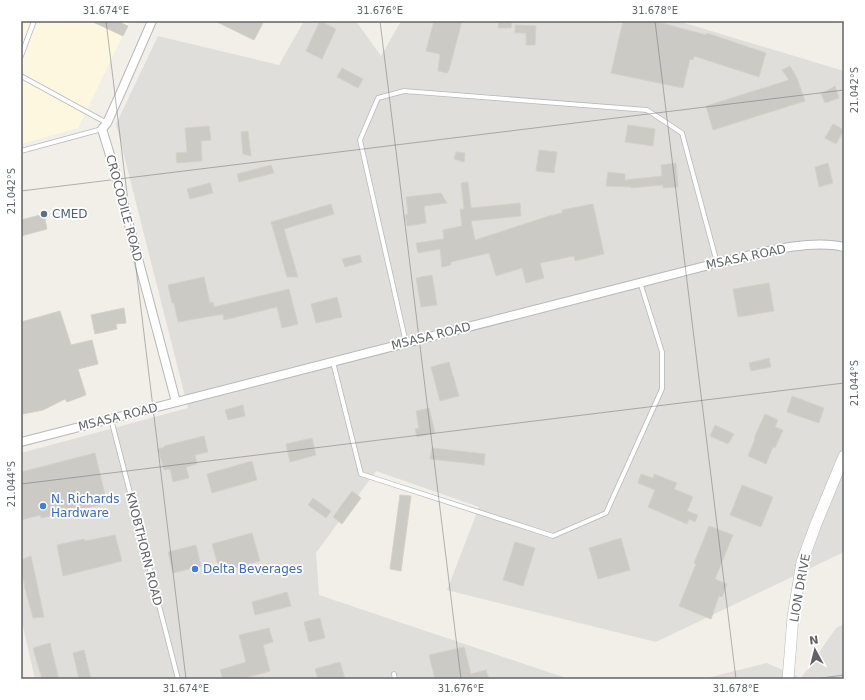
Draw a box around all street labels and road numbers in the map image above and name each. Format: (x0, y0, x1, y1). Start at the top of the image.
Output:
street label: CROCODILE ROAD (103, 153, 145, 263)
street label: MSASA ROAD (705, 242, 787, 272)
street label: MSASA ROAD (390, 319, 472, 353)
street label: MSASA ROAD (77, 400, 159, 434)
street label: KNOBTHORN ROAD (123, 491, 165, 607)
street label: LION DRIVE (787, 553, 813, 623)

